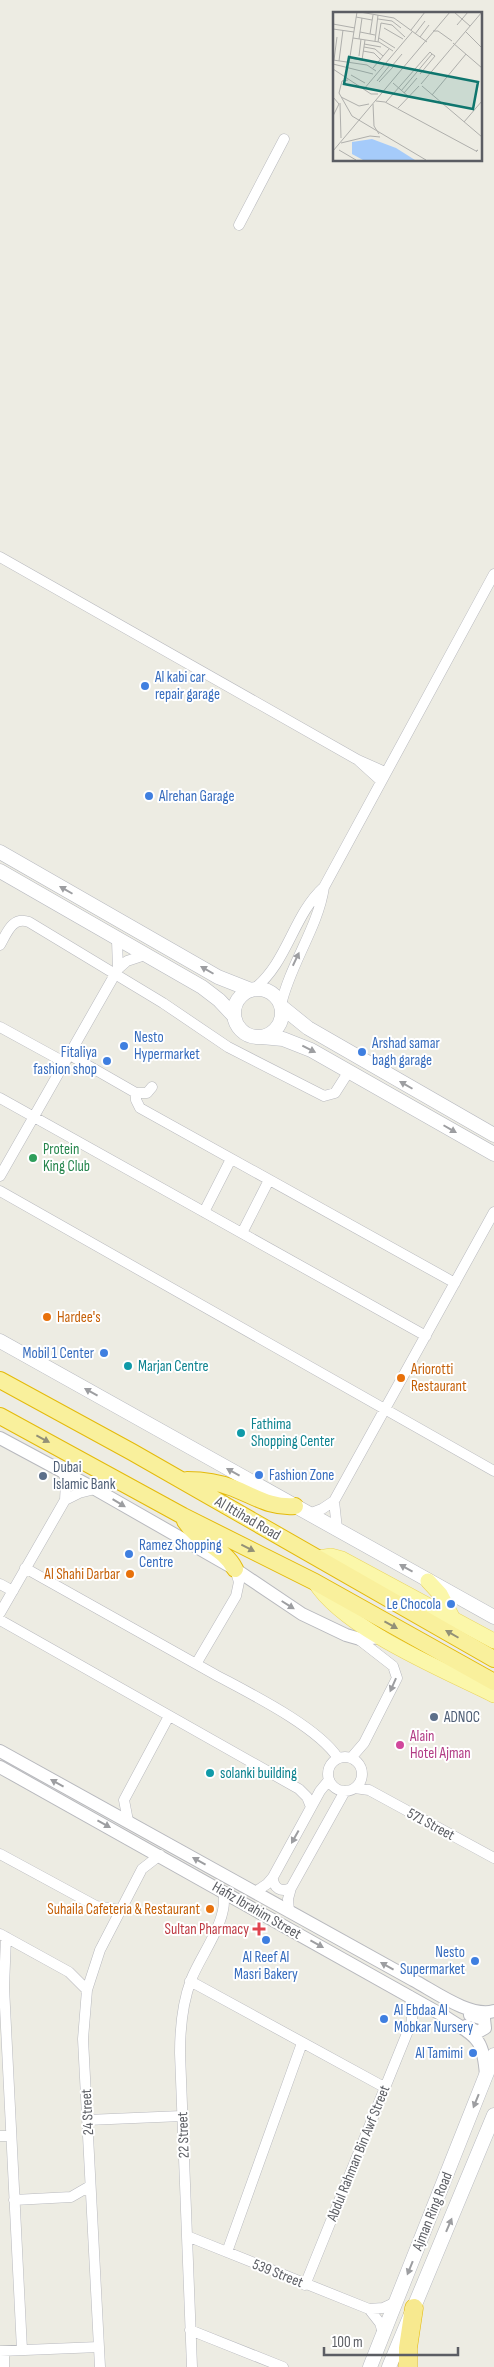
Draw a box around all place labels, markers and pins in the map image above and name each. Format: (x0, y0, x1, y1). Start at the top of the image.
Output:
place label: Al kabi car repair garage (154, 668, 220, 704)
marker: Al kabi car repair garage (139, 680, 151, 692)
place label: Alrehan Garage (158, 787, 234, 806)
marker: Alrehan Garage (143, 790, 155, 802)
place label: Nesto Hypermarket (134, 1028, 200, 1064)
place label: Arshad samar bagh garage (371, 1034, 441, 1070)
marker: Nesto Hypermarket (118, 1040, 130, 1052)
place label: Fitaliya fashion shop (33, 1043, 97, 1079)
marker: Arshad samar bagh garage (356, 1046, 368, 1058)
marker: Fitaliya fashion shop (101, 1055, 113, 1067)
place label: Protein King Club (43, 1140, 90, 1176)
marker: Protein King Club (27, 1152, 39, 1164)
place label: Hardee's (57, 1308, 101, 1327)
marker: Hardee's (41, 1311, 53, 1323)
place label: Mobil 1 Center (23, 1344, 95, 1363)
marker: Mobil 1 Center (98, 1347, 110, 1359)
place label: Marjan Centre (138, 1357, 209, 1376)
marker: Marjan Centre (122, 1360, 134, 1372)
place label: Ariorotti Restaurant (410, 1360, 467, 1396)
marker: Ariorotti Restaurant (395, 1372, 407, 1384)
place label: Fathima Shopping Center (251, 1415, 335, 1451)
marker: Fathima Shopping Center (235, 1427, 247, 1439)
place label: Dubai Islamic Bank (53, 1458, 116, 1494)
place label: Fashion Zone (269, 1466, 334, 1485)
marker: Fashion Zone (253, 1469, 265, 1481)
marker: Dubai Islamic Bank (37, 1470, 49, 1482)
place label: Ramez Shopping Centre (139, 1536, 222, 1572)
marker: Ramez Shopping Centre (123, 1548, 135, 1560)
place label: Al Shahi Darbar (43, 1565, 121, 1584)
marker: Al Shahi Darbar (124, 1568, 136, 1580)
place label: Le Chocola (387, 1595, 441, 1614)
marker: Le Chocola (445, 1598, 457, 1610)
place label: ADNOC (443, 1708, 480, 1727)
marker: ADNOC (428, 1711, 440, 1723)
place label: Alain Hotel Ajman (409, 1727, 471, 1763)
marker: Alain Hotel Ajman (394, 1739, 406, 1751)
place label: solanki building (220, 1764, 297, 1783)
marker: solanki building (204, 1767, 216, 1779)
place label: Suhaila Cafeteria & Restaurant (47, 1900, 200, 1919)
marker: Suhaila Cafeteria & Restaurant (204, 1903, 216, 1915)
place label: Sultan Pharmacy (165, 1920, 249, 1939)
marker: Sultan Pharmacy (253, 1923, 265, 1935)
marker: Al Reef Al Masri Bakery (260, 1934, 272, 1946)
place label: Nesto Supermarket (400, 1943, 465, 1979)
place label: Al Reef Al Masri Bakery (234, 1948, 298, 1984)
marker: Nesto Supermarket (469, 1955, 481, 1967)
place label: Al Ebdaa Al Mobkar Nursery (393, 2001, 473, 2037)
marker: Al Ebdaa Al Mobkar Nursery (378, 2013, 390, 2025)
place label: Al Tamimi (414, 2044, 463, 2063)
marker: Al Tamimi (467, 2047, 479, 2059)

